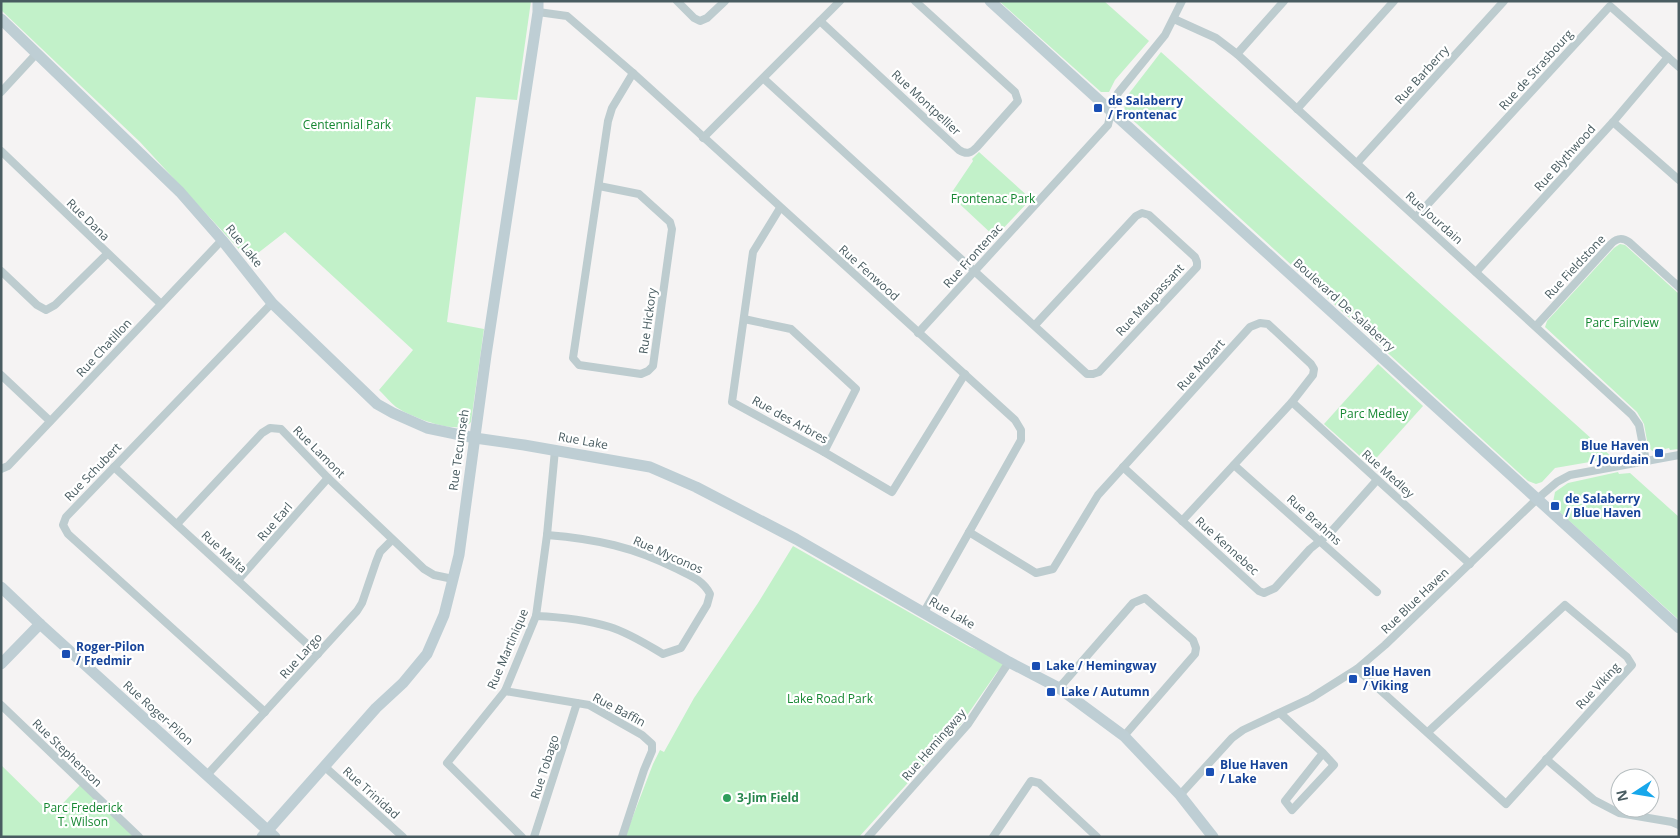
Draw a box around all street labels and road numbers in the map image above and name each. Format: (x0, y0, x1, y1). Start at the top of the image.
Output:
street label: Rue de Strasbourg (1495, 25, 1577, 114)
street label: Rue Barberry (1391, 41, 1453, 108)
street label: Rue Montpellier (888, 66, 965, 139)
street label: Rue Blythwood (1530, 121, 1599, 195)
street label: Rue Jourdain (1402, 187, 1467, 248)
street label: Rue Dana (63, 195, 114, 245)
street label: Rue Frontenac (939, 220, 1006, 291)
street label: Rue Lake (222, 221, 267, 271)
street label: Rue Fieldstone (1540, 231, 1609, 303)
street label: Rue Fenwood (835, 241, 903, 304)
street label: Boulevard De Salaberry (1290, 254, 1400, 356)
street label: Rue Maupassant (1112, 260, 1188, 340)
street label: Rue Hickory (634, 286, 661, 355)
street label: Rue Chatillon (72, 315, 135, 381)
street label: Rue Mozart (1173, 335, 1228, 394)
street label: Rue des Arbres (749, 392, 832, 448)
street label: Rue Tecumseh (444, 408, 473, 492)
street label: Rue Lamont (289, 422, 349, 482)
street label: Rue Lake (557, 428, 610, 453)
street label: Rue Schubert (60, 439, 125, 505)
street label: Rue Medley (1358, 445, 1419, 502)
street label: Rue Brahms (1283, 491, 1346, 549)
street label: Rue Earl (253, 499, 296, 545)
street label: Rue Kennebec (1192, 513, 1263, 579)
street label: Rue Malta (198, 527, 251, 577)
street label: Rue Myconos (631, 532, 706, 578)
street label: Rue Blue Haven (1377, 564, 1452, 637)
street label: Rue Lake (926, 593, 979, 633)
street label: Rue Martinique (483, 606, 532, 692)
street label: Rue Largo (276, 629, 326, 682)
street label: Rue Viking (1572, 658, 1624, 713)
street label: Rue Roger-Pilon (120, 676, 197, 749)
street label: Rue Baffin (590, 689, 649, 731)
street label: Rue Hemingway (898, 704, 970, 784)
street label: Rue Stephenson (29, 715, 106, 790)
street label: Rue Tobago (526, 733, 563, 801)
street label: Rue Trinidad (339, 763, 403, 823)

